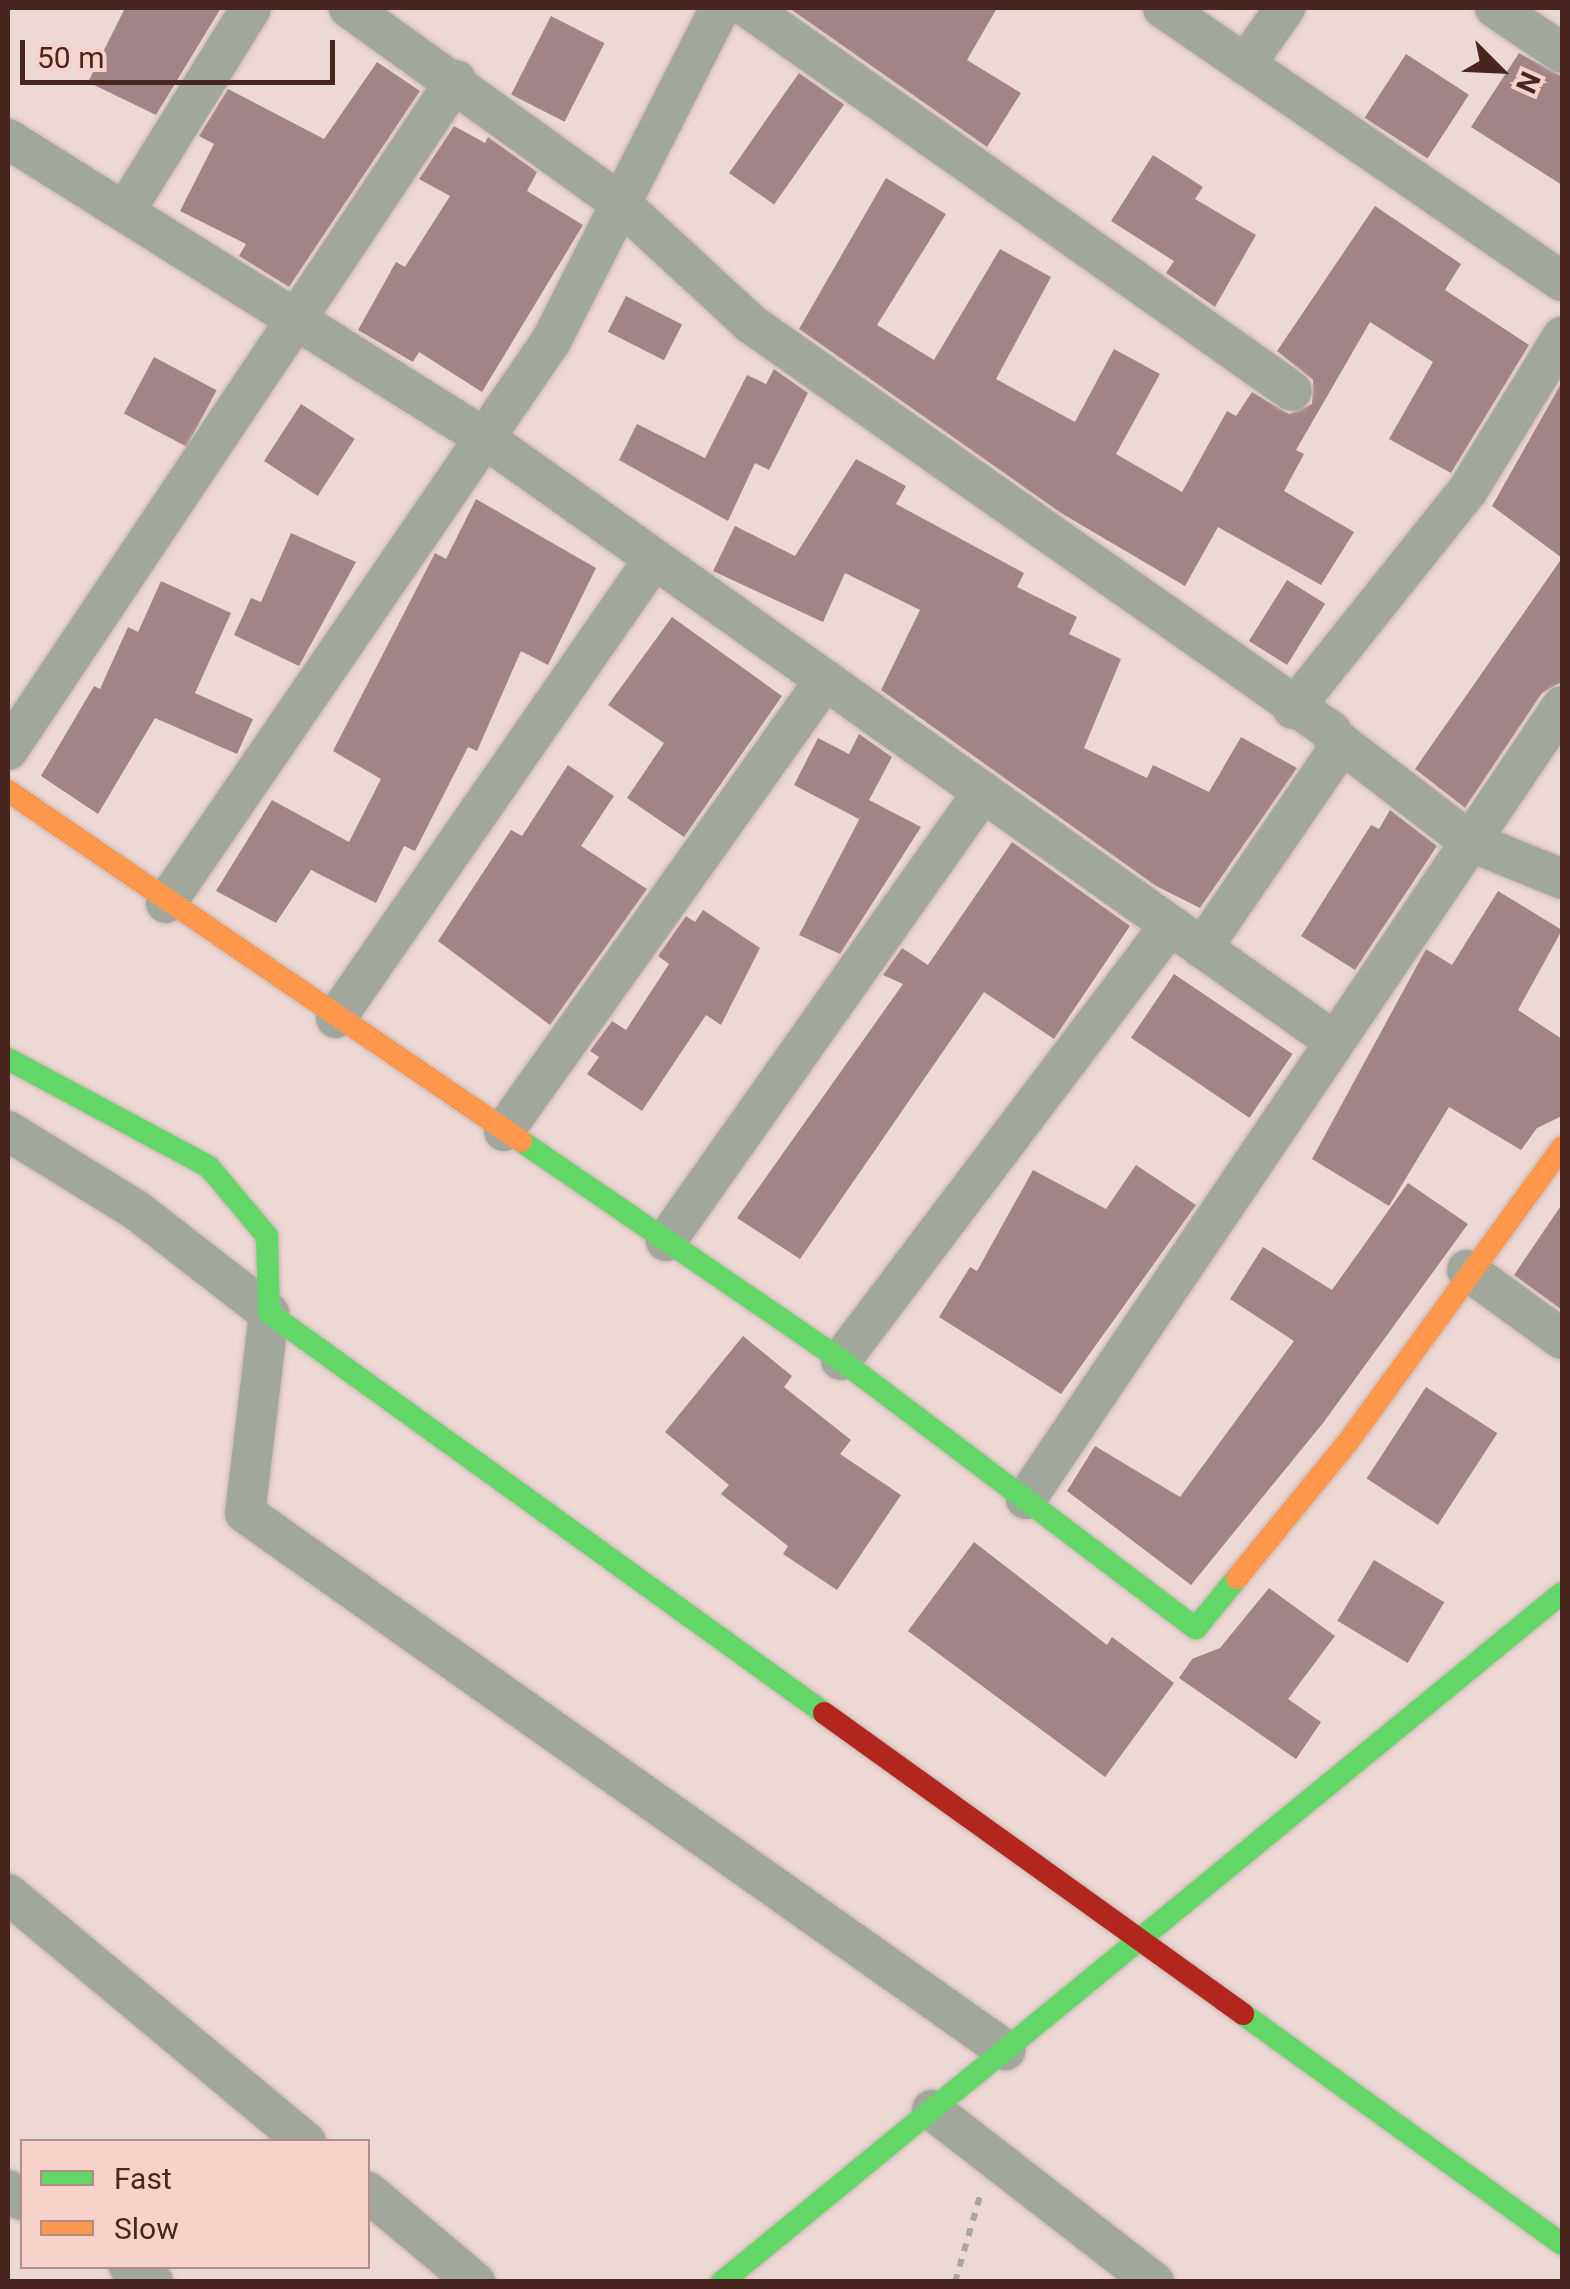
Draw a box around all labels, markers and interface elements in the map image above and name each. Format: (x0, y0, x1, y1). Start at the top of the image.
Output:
scale bar (25, 20, 340, 82)
north arrow (1450, 20, 1550, 120)
text: 50 m (37, 40, 104, 75)
text: N (1509, 67, 1547, 98)
legend (20, 2139, 370, 2269)
text: Fast (114, 2161, 172, 2196)
text: Slow (114, 2211, 179, 2246)

